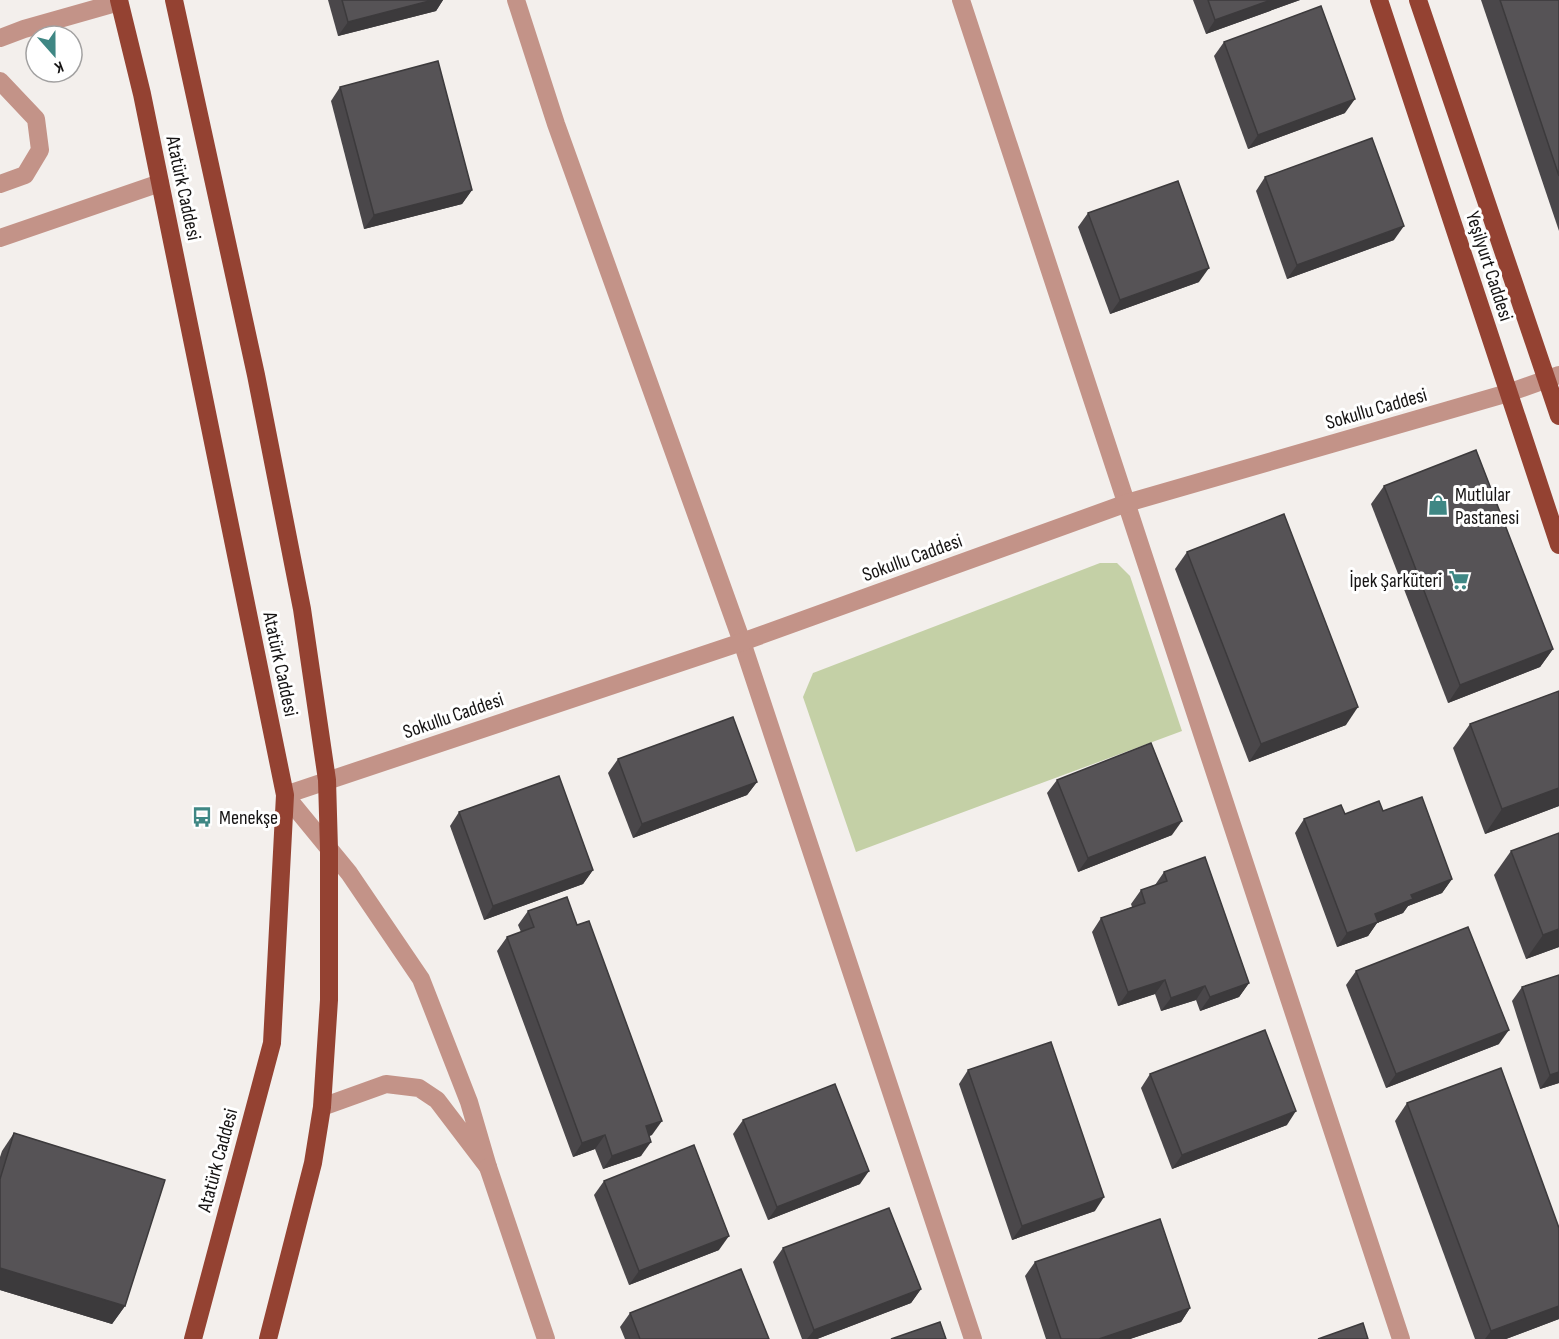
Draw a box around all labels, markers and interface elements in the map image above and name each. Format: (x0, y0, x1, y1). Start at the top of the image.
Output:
north arrow (24, 24, 84, 84)
text: K (52, 56, 66, 77)
street label: Atatürk Caddesi (160, 133, 206, 243)
street label: Yeşilyurt Caddesi (1460, 208, 1518, 324)
street label: Sokullu Caddesi (1323, 383, 1430, 435)
place label: Mutlular Pastanesi (1455, 483, 1519, 530)
shop icon: Mutlular Pastanesi (1426, 493, 1450, 517)
street label: Sokullu Caddesi (859, 529, 966, 587)
supermarket icon: İpek Şarküteri (1447, 568, 1471, 592)
place label: İpek Şarküteri (1349, 569, 1442, 593)
street label: Atatürk Caddesi (257, 609, 303, 719)
street label: Sokullu Caddesi (400, 688, 507, 744)
bus stop icon: Menekşe (190, 805, 214, 829)
place label: Menekşe (219, 806, 278, 830)
street label: Atatürk Caddesi (192, 1106, 243, 1216)

